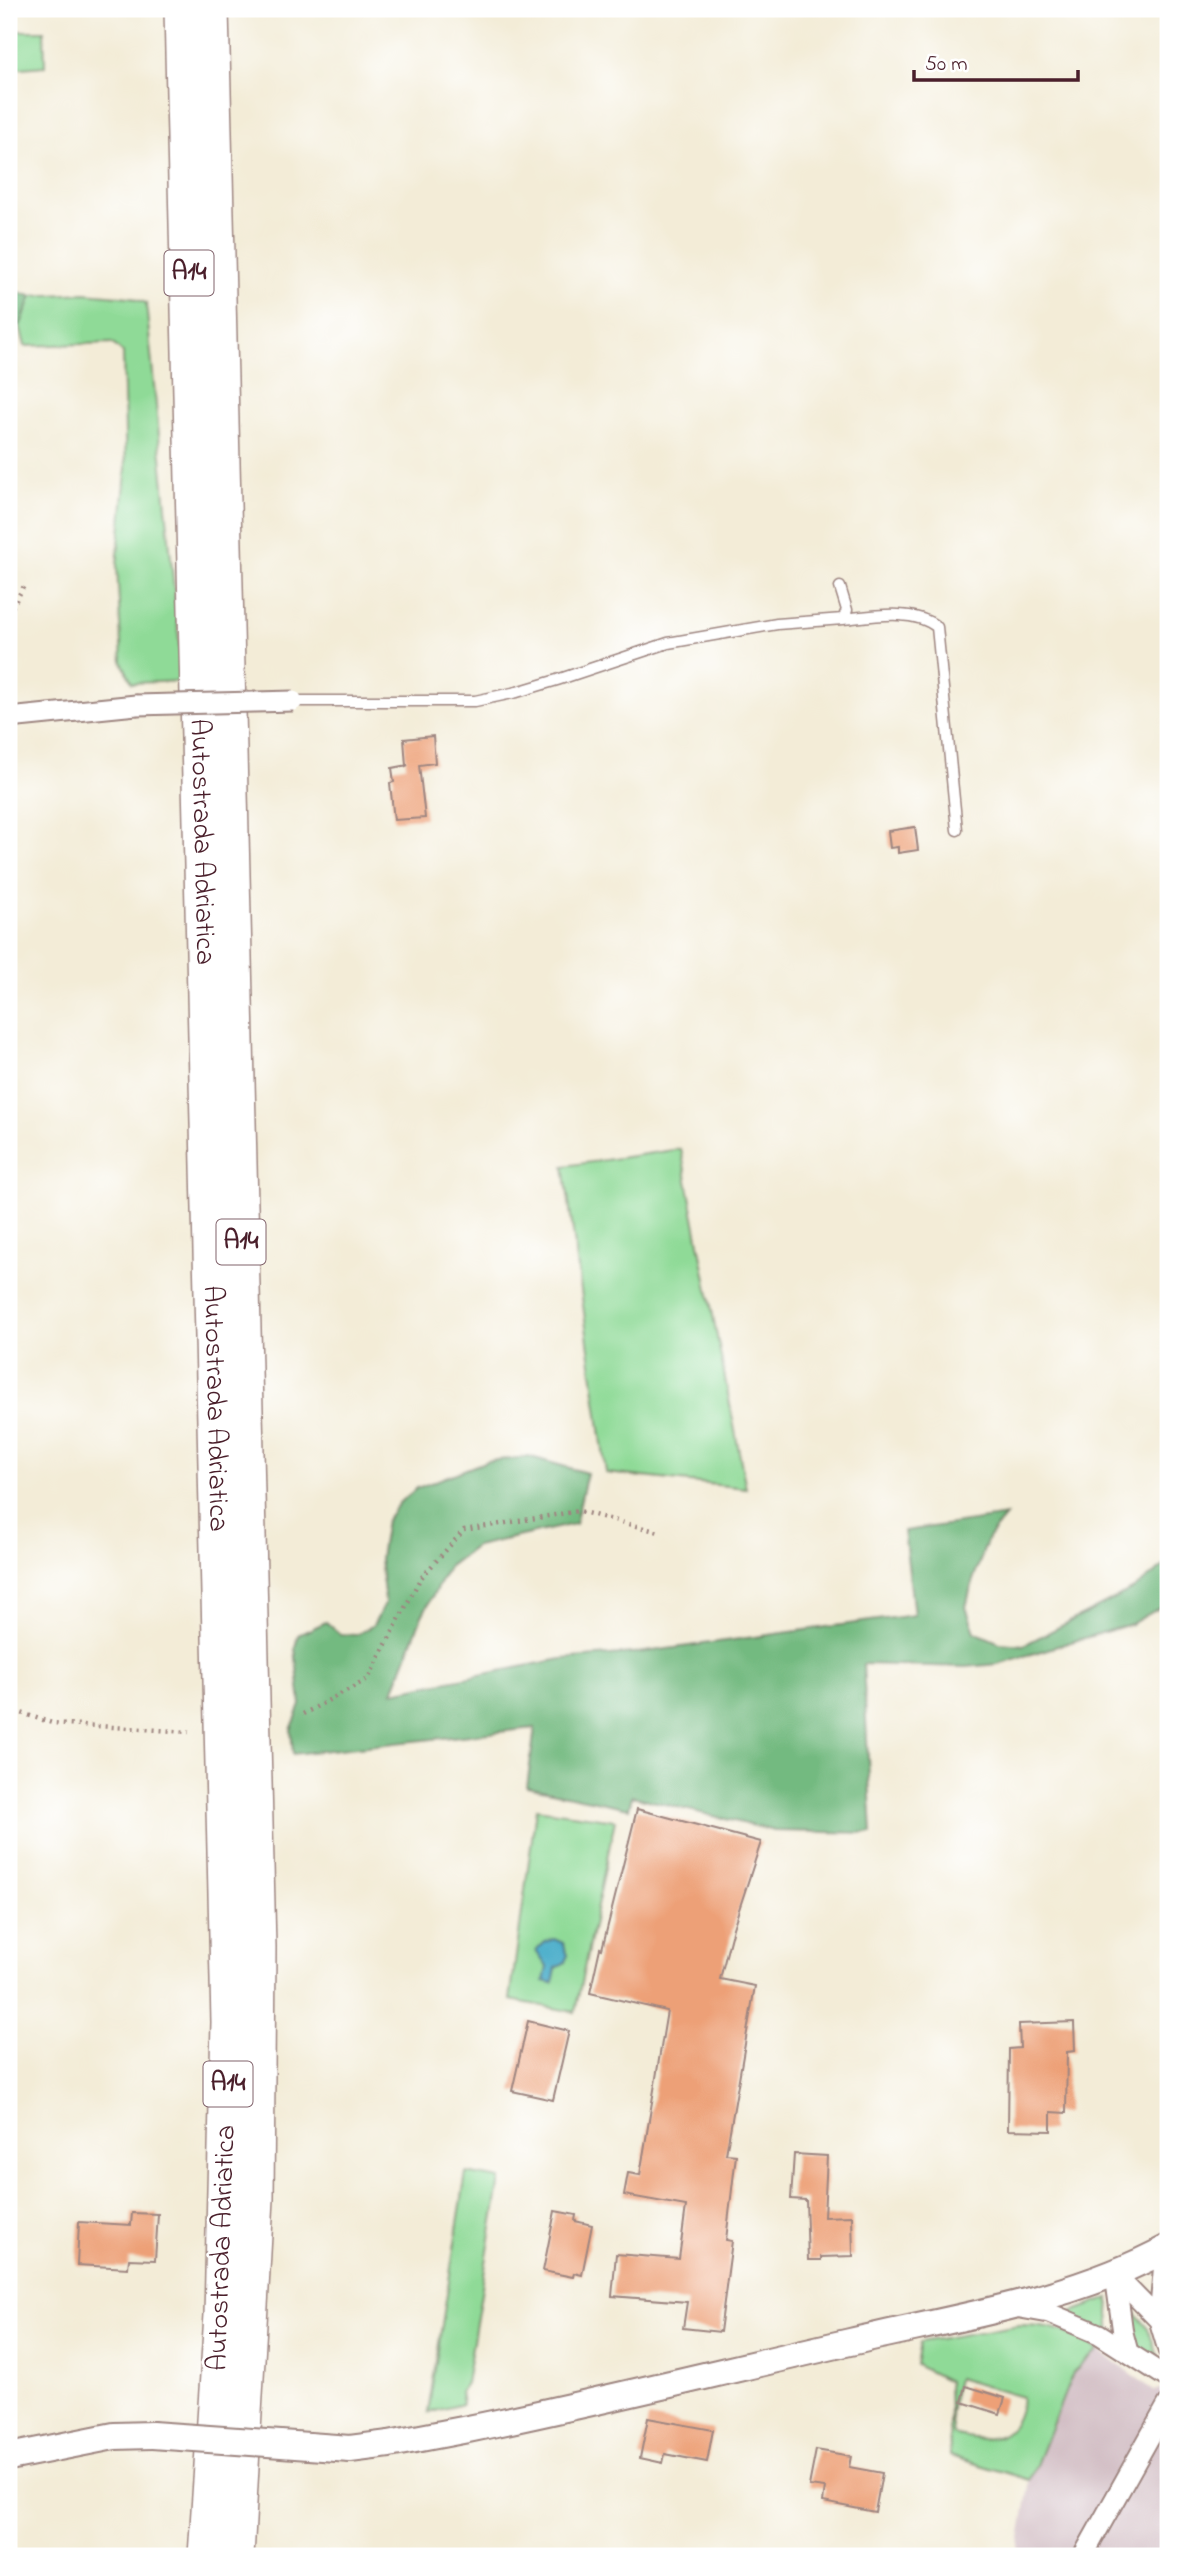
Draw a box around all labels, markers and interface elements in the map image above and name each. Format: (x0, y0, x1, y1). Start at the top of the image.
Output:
scale bar (914, 38, 1079, 82)
text: 50 m (925, 50, 968, 80)
road number: A14 (164, 250, 214, 296)
street label: Autostrada Adriatica (178, 718, 225, 965)
road number: A14 (216, 1219, 266, 1264)
street label: Autostrada Adriatica (191, 1285, 238, 1532)
road number: A14 (204, 2062, 252, 2106)
street label: Autostrada Adriatica (198, 2124, 248, 2372)

